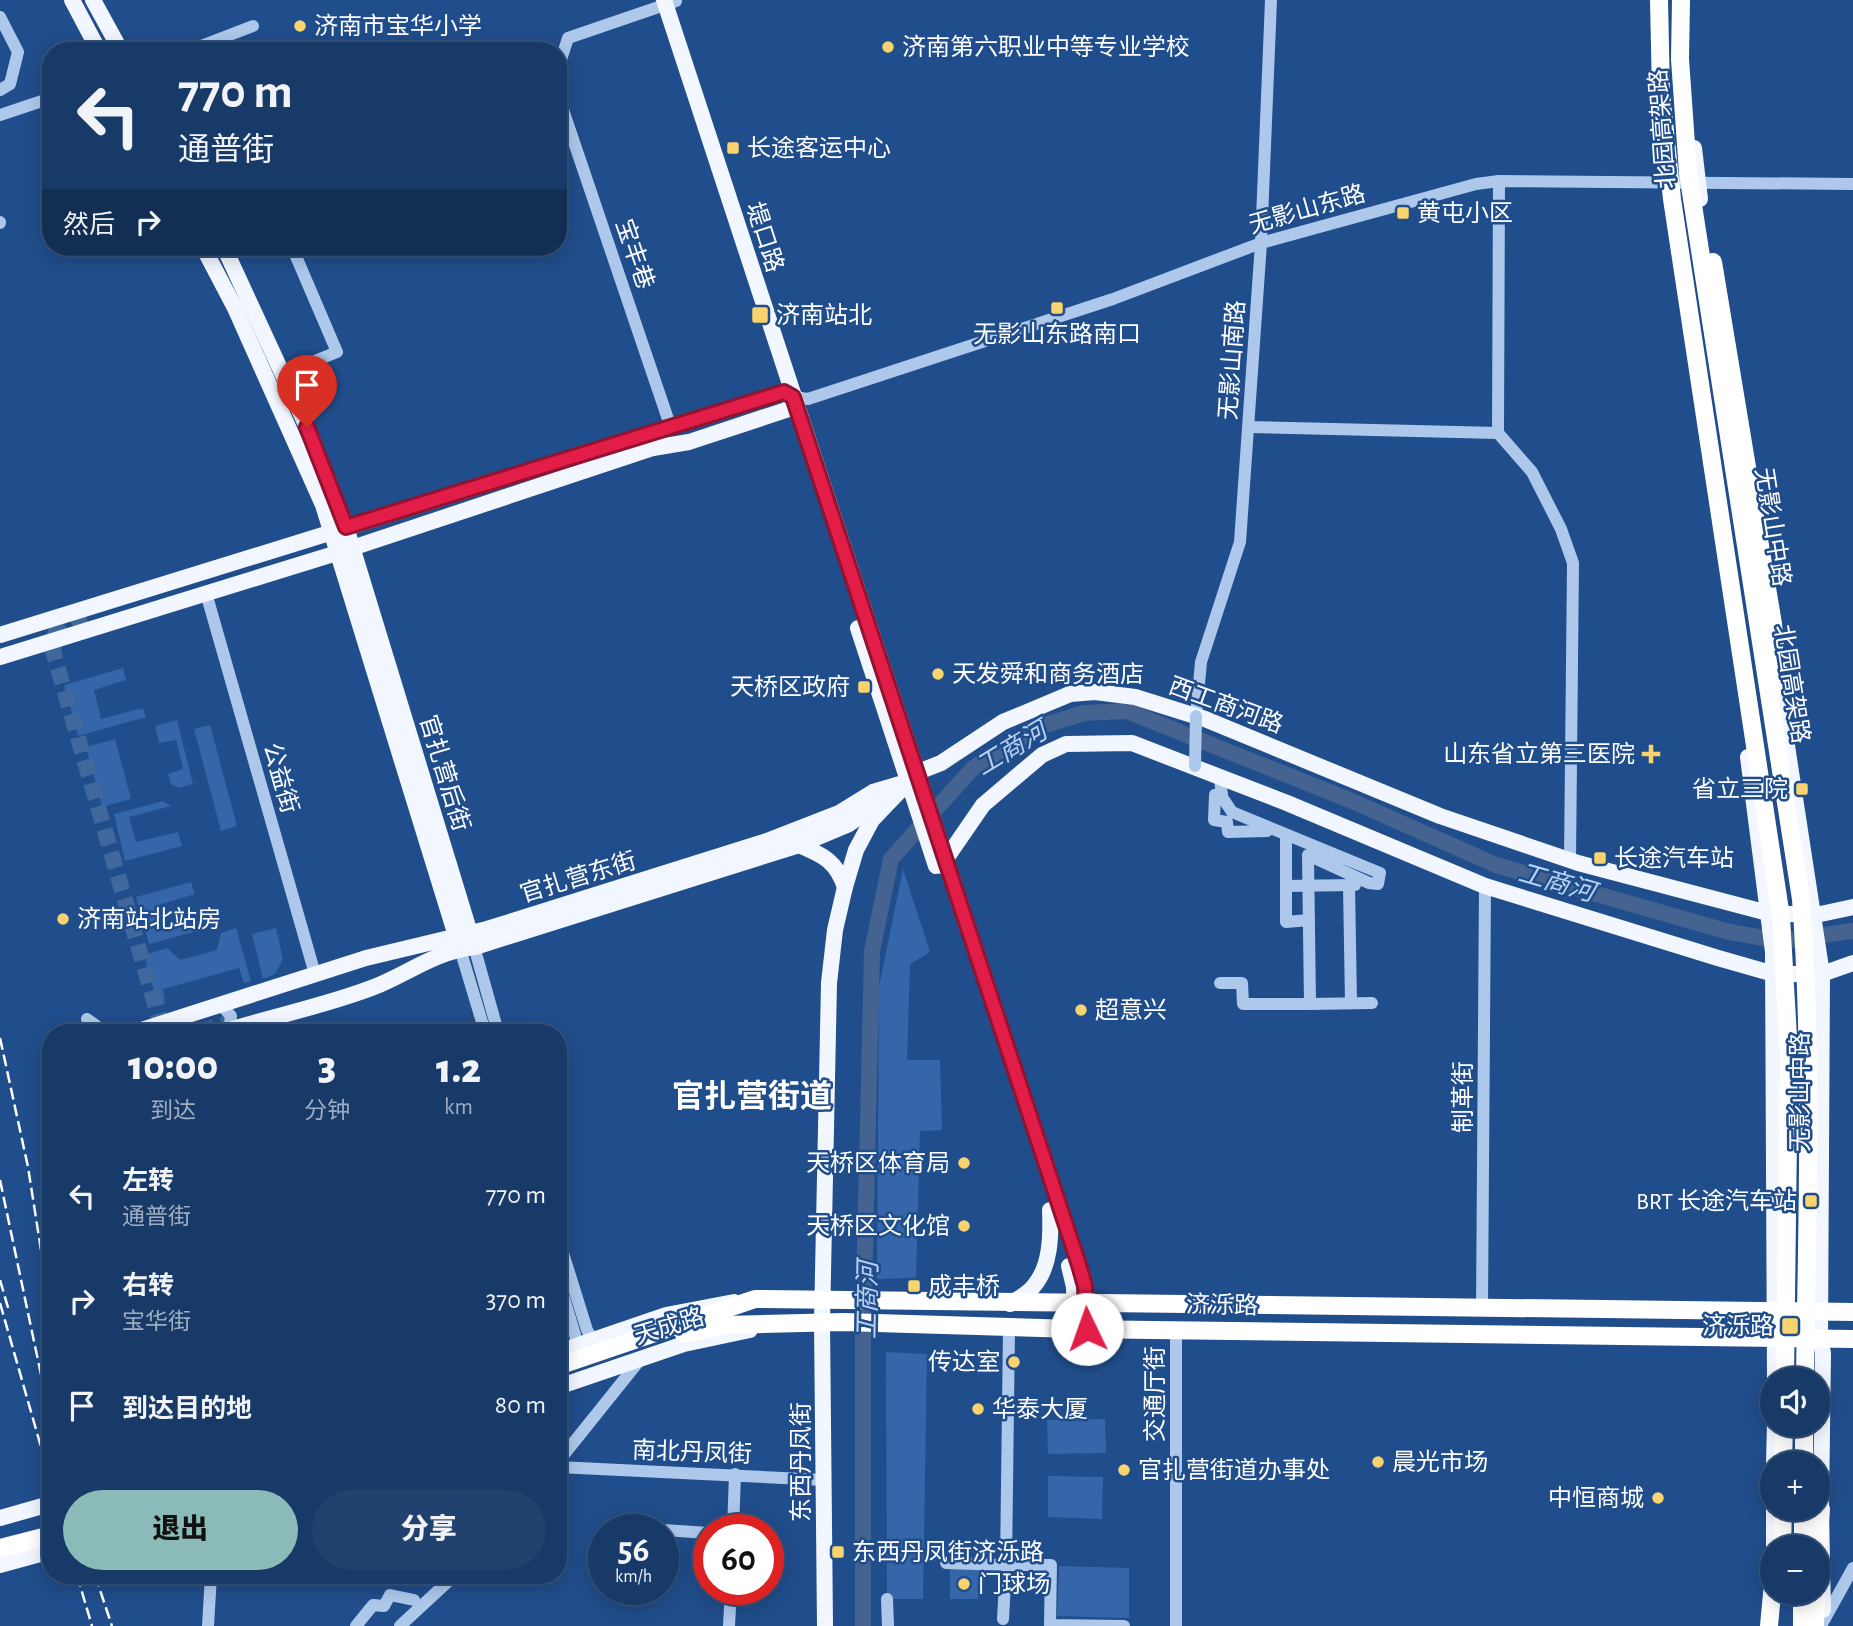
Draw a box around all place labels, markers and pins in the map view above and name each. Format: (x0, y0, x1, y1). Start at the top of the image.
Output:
place label: 济南市宝华小学 (314, 13, 482, 39)
marker: 济南市宝华小学 (292, 18, 308, 34)
place label: 济南第六职业中等专业学校 (902, 34, 1190, 60)
marker: 济南第六职业中等专业学校 (880, 39, 896, 55)
place label: 长途客运中心 (747, 135, 891, 161)
marker: 长途客运中心 (725, 140, 741, 156)
place label: 黄屯小区 (1417, 200, 1513, 226)
marker: 黄屯小区 (1395, 205, 1411, 221)
marker: 无影山东路南口 (1049, 300, 1065, 316)
place label: 济南站北 (776, 302, 872, 328)
marker: 济南站北 (750, 305, 770, 325)
place label: 无影山东路南口 (973, 321, 1141, 347)
pin (277, 355, 337, 427)
place label: 天发舜和商务酒店 (952, 661, 1144, 687)
marker: 天发舜和商务酒店 (930, 666, 946, 682)
place label: 天桥区政府 (730, 674, 850, 700)
marker: 天桥区政府 (856, 679, 872, 695)
place label: 山东省立第三医院 (1443, 741, 1635, 767)
marker: 山东省立第三医院 (1641, 744, 1661, 764)
place label: 省立三院 (1692, 776, 1788, 802)
marker: 省立三院 (1794, 781, 1810, 797)
place label: 长途汽车站 (1614, 845, 1734, 871)
marker: 长途汽车站 (1592, 850, 1608, 866)
place label: 济南站北站房 (77, 906, 221, 932)
marker: 济南站北站房 (55, 911, 71, 927)
place label: 超意兴 (1095, 997, 1167, 1023)
marker: 超意兴 (1073, 1002, 1089, 1018)
place label: 天桥区体育局 (806, 1150, 950, 1176)
marker: 天桥区体育局 (956, 1155, 972, 1171)
place label: BRT 长途汽车站 (1636, 1188, 1797, 1214)
marker: BRT 长途汽车站 (1803, 1193, 1819, 1209)
place label: 天桥区文化馆 (806, 1213, 950, 1239)
marker: 天桥区文化馆 (956, 1218, 972, 1234)
place label: 成丰桥 (928, 1273, 1000, 1299)
marker: 成丰桥 (906, 1278, 922, 1294)
place label: 济泺路 (1702, 1313, 1774, 1339)
marker: 济泺路 (1780, 1316, 1800, 1336)
place label: 传达室 (928, 1349, 1000, 1375)
marker: 传达室 (1006, 1354, 1022, 1370)
place label: 华泰大厦 (992, 1396, 1088, 1422)
marker: 华泰大厦 (970, 1401, 986, 1417)
place label: 晨光市场 (1392, 1449, 1488, 1475)
marker: 晨光市场 (1370, 1454, 1386, 1470)
place label: 官扎营街道办事处 (1138, 1457, 1330, 1483)
marker: 官扎营街道办事处 (1116, 1462, 1132, 1478)
place label: 中恒商城 (1548, 1485, 1644, 1511)
marker: 中恒商城 (1650, 1490, 1666, 1506)
place label: 东西丹凤街济泺路 (852, 1539, 1044, 1565)
marker: 东西丹凤街济泺路 (830, 1544, 846, 1560)
place label: 门球场 (978, 1571, 1050, 1597)
marker: 门球场 (956, 1576, 972, 1592)

